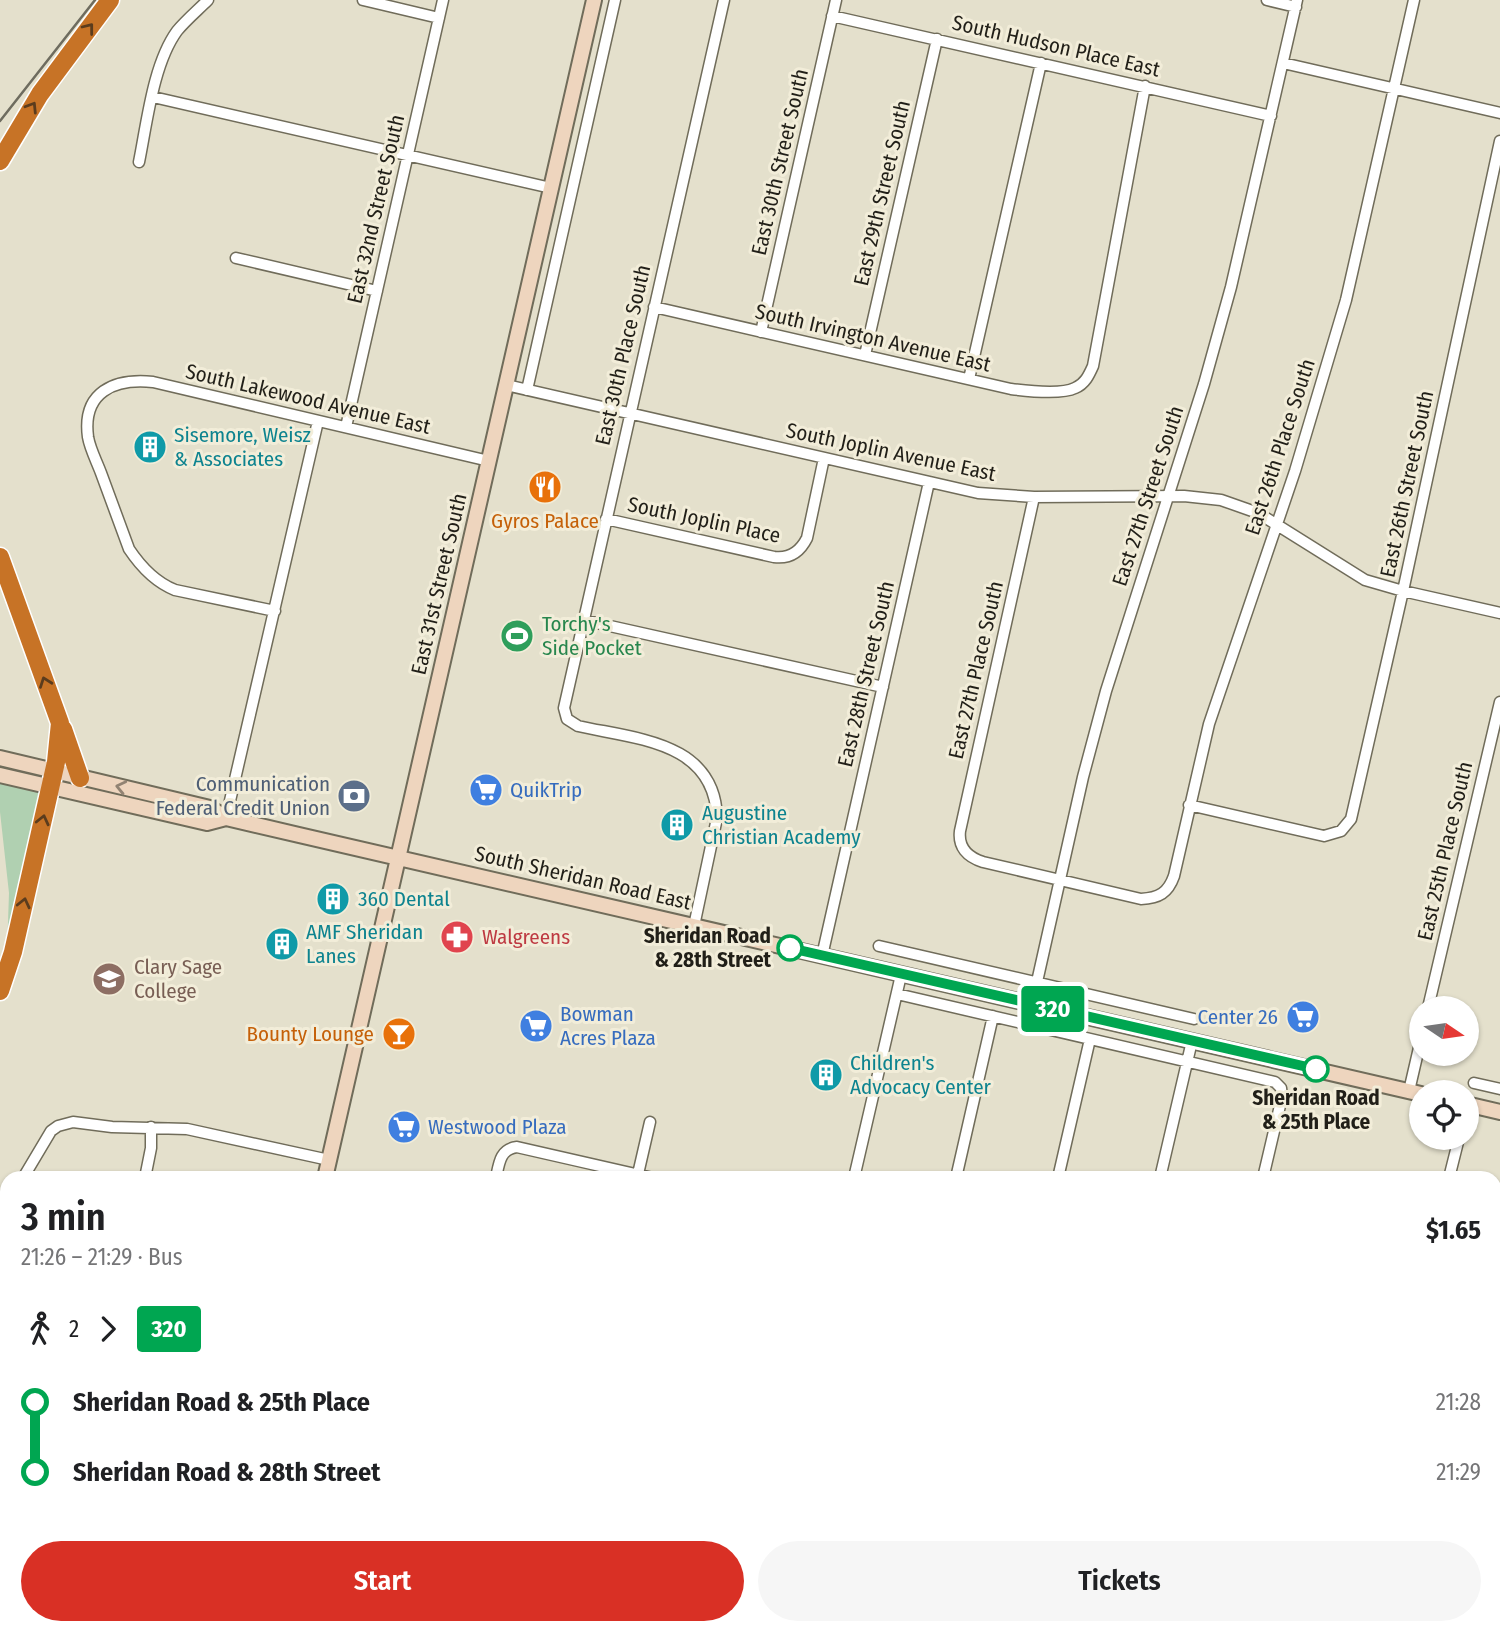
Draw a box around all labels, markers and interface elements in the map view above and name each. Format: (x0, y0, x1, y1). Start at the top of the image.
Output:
street label: South Hudson Place East (950, 9, 1162, 83)
one-way arrow (80, 23, 93, 36)
street label: East 30th Street South (746, 66, 814, 258)
street label: East 29th Street South (848, 98, 916, 288)
one-way arrow (23, 102, 36, 115)
street label: East 32nd Street South (342, 112, 410, 306)
street label: East 30th Place South (590, 262, 656, 448)
street label: South Irvington Avenue East (753, 298, 993, 378)
street label: East 26th Place South (1239, 356, 1321, 538)
street label: South Lakewood Avenue East (183, 358, 433, 440)
street label: East 26th Street South (1375, 388, 1439, 580)
street label: East 27th Street South (1107, 403, 1189, 589)
street label: South Joplin Avenue East (784, 417, 998, 487)
place label: Sisemore, Weisz & Associates (174, 422, 311, 472)
building icon: Sisemore, Weisz & Associates (131, 428, 169, 466)
restaurant icon: Gyros Palace (526, 468, 564, 506)
street label: East 31st Street South (405, 491, 473, 677)
street label: South Joplin Place (625, 491, 783, 549)
place label: Gyros Palace (491, 508, 599, 534)
street label: East 28th Street South (832, 578, 900, 770)
street label: East 27th Place South (943, 579, 1009, 761)
place label: Torchy's Side Pocket (542, 611, 642, 661)
sports icon: Torchy's Side Pocket (498, 617, 536, 655)
one-way arrow (39, 676, 53, 688)
street label: East 25th Place South (1412, 759, 1478, 943)
place label: Communication Federal Credit Union (156, 771, 330, 821)
supermarket icon: QuikTrip (467, 771, 505, 809)
bank icon: Communication Federal Credit Union (335, 777, 373, 815)
place label: QuikTrip (510, 777, 582, 803)
one-way arrow (115, 781, 127, 796)
place label: Augustine Christian Academy (702, 800, 861, 850)
building icon: Augustine Christian Academy (658, 806, 696, 844)
one-way arrow (34, 814, 49, 826)
street label: South Sheridan Road East (472, 840, 694, 916)
building icon: 360 Dental (314, 880, 352, 918)
place label: 360 Dental (358, 886, 450, 912)
one-way arrow (16, 897, 30, 909)
pharmacy icon: Walgreens (438, 918, 476, 956)
place label: AMF Sheridan Lanes (306, 919, 423, 969)
place label: Sheridan Road & 28th Street (644, 923, 772, 973)
place label: Walgreens (482, 924, 570, 950)
building icon: AMF Sheridan Lanes (263, 925, 301, 963)
marker: Sheridan Road & 28th Street (777, 935, 803, 961)
place label: Clary Sage College (134, 954, 222, 1004)
school or university icon: Clary Sage College (90, 960, 128, 998)
line badge: 320 (1013, 986, 1093, 1032)
text: 320 (1035, 995, 1071, 1023)
north arrow (1409, 996, 1479, 1066)
map controls (1409, 996, 1479, 1150)
supermarket icon: Center 26 (1284, 998, 1322, 1036)
place label: Bowman Acres Plaza (560, 1001, 656, 1051)
place label: Center 26 (1197, 1004, 1278, 1030)
supermarket icon: Bowman Acres Plaza (517, 1007, 555, 1045)
bar icon: Bounty Lounge (380, 1015, 418, 1053)
place label: Bounty Lounge (246, 1021, 374, 1047)
place label: Children's Advocacy Center (850, 1050, 992, 1100)
building icon: Children's Advocacy Center (807, 1056, 845, 1094)
marker: Sheridan Road & 25th Place (1303, 1056, 1329, 1082)
button: locate (1409, 1080, 1479, 1150)
place label: Sheridan Road & 25th Place (1252, 1085, 1380, 1135)
supermarket icon: Westwood Plaza (385, 1108, 423, 1146)
place label: Westwood Plaza (428, 1114, 567, 1140)
text: 3 min (21, 1194, 106, 1240)
text: $1.65 (1426, 1215, 1481, 1246)
text: 21:26 – 21:29 · Bus (21, 1243, 183, 1271)
icon: walk (21, 1310, 59, 1348)
icon: forward (89, 1310, 127, 1348)
text: 2 (69, 1315, 79, 1343)
text: 320 (151, 1315, 187, 1343)
text: Sheridan Road & 25th Place (73, 1387, 370, 1418)
text: 21:28 (1436, 1388, 1481, 1416)
text: Sheridan Road & 28th Street (73, 1457, 380, 1488)
text: 21:29 (1436, 1458, 1481, 1486)
button: Start (21, 1541, 744, 1621)
button: Tickets (758, 1541, 1481, 1621)

